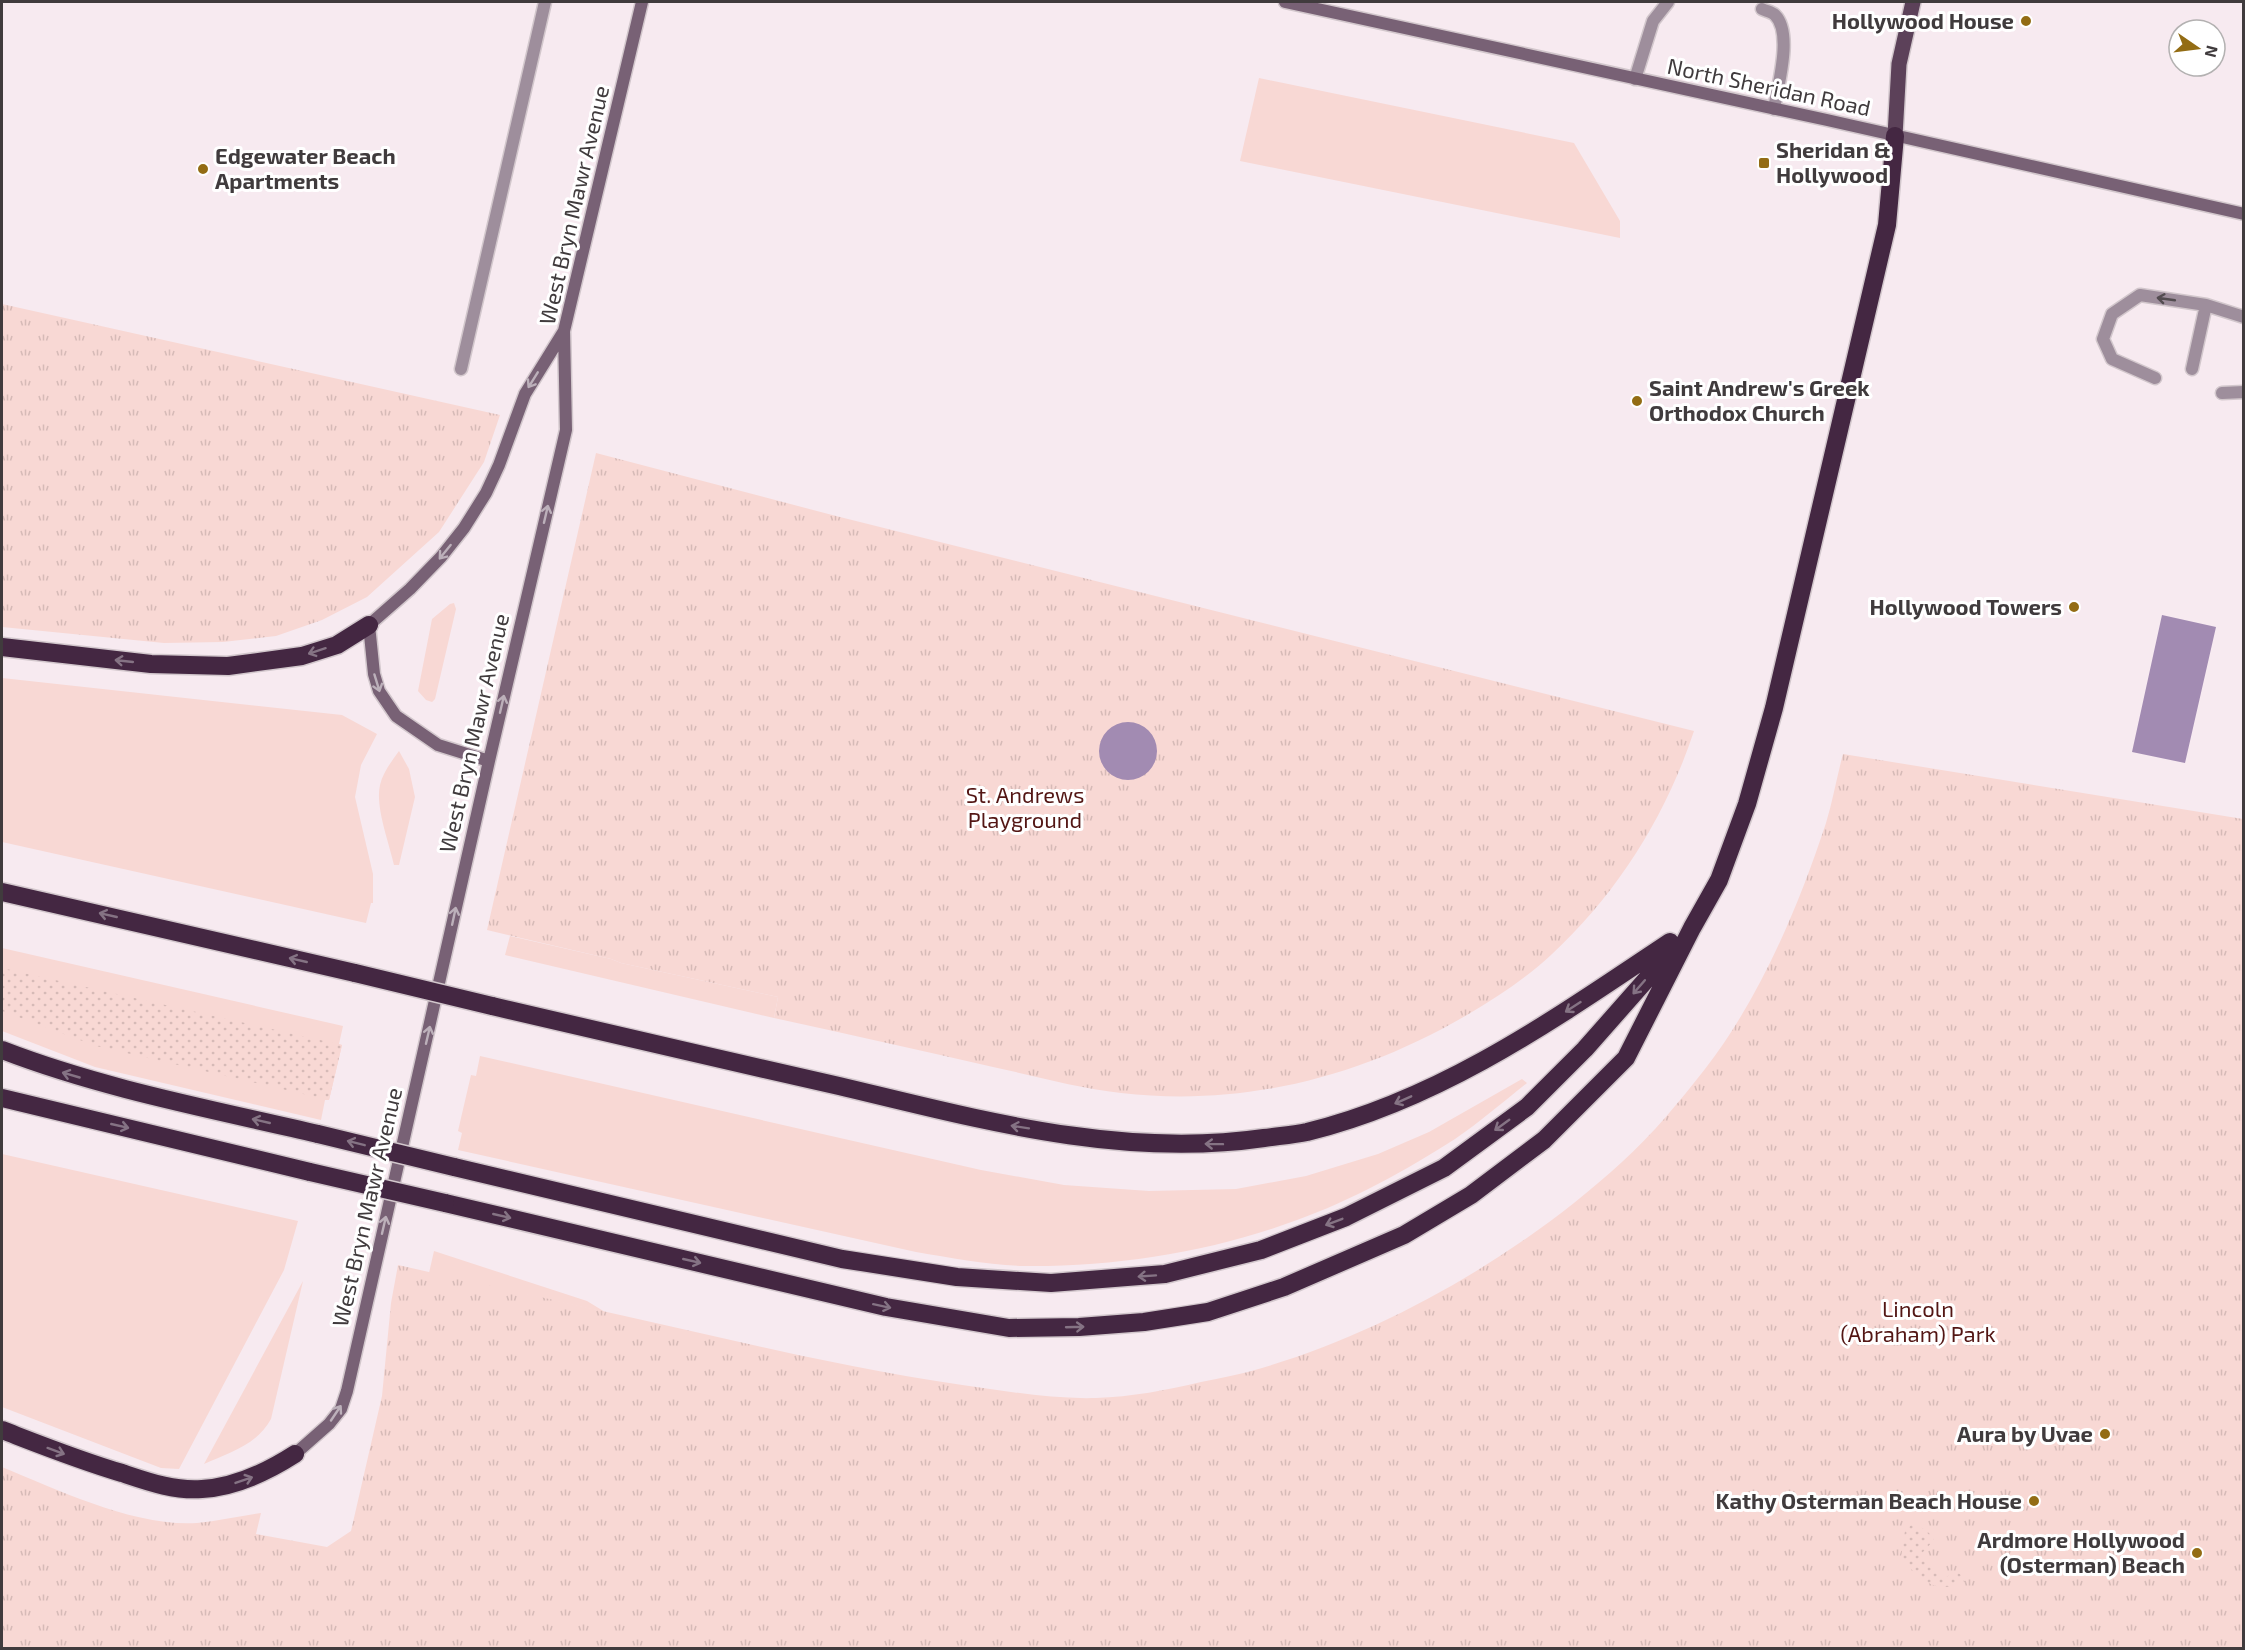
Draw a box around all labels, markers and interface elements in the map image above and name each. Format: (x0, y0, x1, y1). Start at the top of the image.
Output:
place label: Hollywood House (1832, 7, 2014, 34)
marker: Hollywood House (2019, 14, 2033, 28)
north arrow (2167, 18, 2227, 78)
text: N (2201, 44, 2223, 60)
street label: North Sheridan Road (1665, 52, 1873, 120)
street label: West Bryn Mawr Avenue (533, 83, 613, 327)
place label: Sheridan & Hollywood (1776, 136, 1891, 188)
place label: Edgewater Beach Apartments (215, 142, 396, 193)
marker: Sheridan & Hollywood (1757, 156, 1771, 170)
marker: Edgewater Beach Apartments (196, 162, 210, 176)
one-way arrow (2157, 294, 2177, 305)
one-way arrow (527, 371, 539, 388)
place label: Saint Andrew's Greek Orthodox Church (1649, 374, 1870, 425)
marker: Saint Andrew's Greek Orthodox Church (1630, 394, 1644, 408)
one-way arrow (541, 505, 553, 524)
one-way arrow (438, 544, 451, 560)
place label: Hollywood Towers (1870, 593, 2062, 620)
marker: Hollywood Towers (2067, 600, 2081, 614)
street label: West Bryn Mawr Avenue (433, 611, 513, 855)
one-way arrow (308, 646, 327, 657)
one-way arrow (115, 655, 135, 666)
one-way arrow (372, 673, 383, 692)
one-way arrow (497, 694, 508, 714)
park label: St. Andrews Playground (966, 781, 1084, 832)
one-way arrow (449, 907, 461, 926)
one-way arrow (99, 909, 118, 921)
one-way arrow (288, 954, 308, 965)
one-way arrow (1632, 980, 1646, 995)
one-way arrow (1565, 1001, 1582, 1013)
one-way arrow (422, 1026, 434, 1045)
one-way arrow (62, 1069, 81, 1080)
street label: West Bryn Mawr Avenue (326, 1085, 406, 1329)
one-way arrow (1394, 1095, 1412, 1107)
one-way arrow (251, 1114, 270, 1126)
one-way arrow (1495, 1119, 1511, 1131)
one-way arrow (110, 1121, 129, 1133)
one-way arrow (1010, 1121, 1030, 1132)
one-way arrow (347, 1137, 366, 1149)
one-way arrow (1204, 1138, 1224, 1149)
one-way arrow (493, 1211, 512, 1223)
one-way arrow (379, 1216, 391, 1235)
one-way arrow (1325, 1217, 1343, 1228)
one-way arrow (682, 1256, 701, 1268)
one-way arrow (1137, 1270, 1157, 1281)
park label: Lincoln (Abraham) Park (1840, 1295, 1996, 1346)
one-way arrow (872, 1301, 891, 1312)
one-way arrow (1064, 1321, 1084, 1333)
one-way arrow (330, 1405, 343, 1422)
place label: Aura by Uvae (1957, 1420, 2093, 1447)
marker: Aura by Uvae (2098, 1427, 2112, 1441)
one-way arrow (47, 1446, 65, 1457)
one-way arrow (234, 1473, 253, 1484)
place label: Kathy Osterman Beach House (1715, 1487, 2022, 1514)
marker: Kathy Osterman Beach House (2027, 1494, 2041, 1508)
place label: Ardmore Hollywood (Osterman) Beach (1977, 1526, 2185, 1577)
marker: Ardmore Hollywood (Osterman) Beach (2190, 1546, 2204, 1560)

